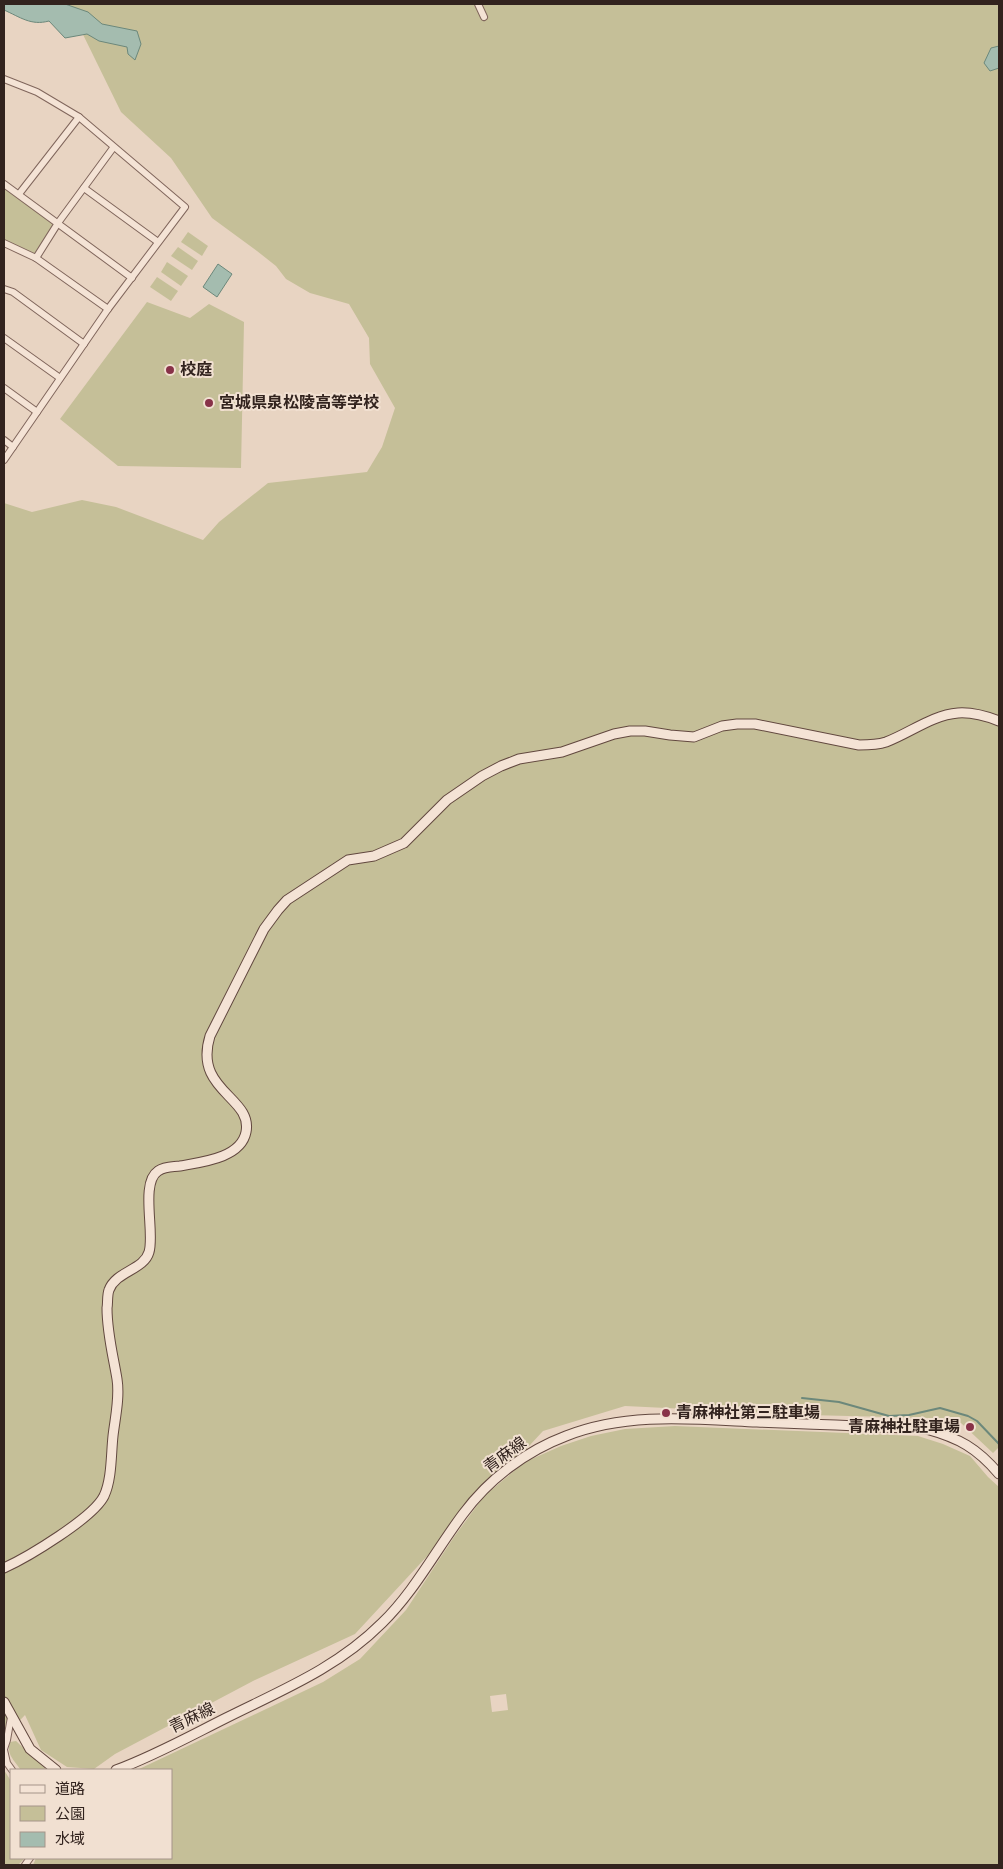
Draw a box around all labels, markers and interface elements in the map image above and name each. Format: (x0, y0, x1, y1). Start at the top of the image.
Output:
place label: 校庭 (180, 358, 212, 382)
marker: 校庭 (164, 364, 176, 376)
place label: 宮城県泉松陵高等学校 (219, 391, 379, 415)
marker: 宮城県泉松陵高等学校 (203, 397, 215, 409)
place label: 青麻神社第三駐車場 (676, 1401, 820, 1425)
marker: 青麻神社第三駐車場 (660, 1407, 672, 1419)
place label: 青麻神社駐車場 (848, 1415, 960, 1439)
marker: 青麻神社駐車場 (964, 1421, 976, 1433)
street label: 青麻線 (479, 1431, 531, 1479)
street label: 青麻線 (165, 1697, 219, 1739)
legend (10, 1769, 172, 1859)
text: 道路 (55, 1778, 85, 1801)
text: 公園 (55, 1803, 85, 1826)
text: 水域 (55, 1828, 85, 1851)

